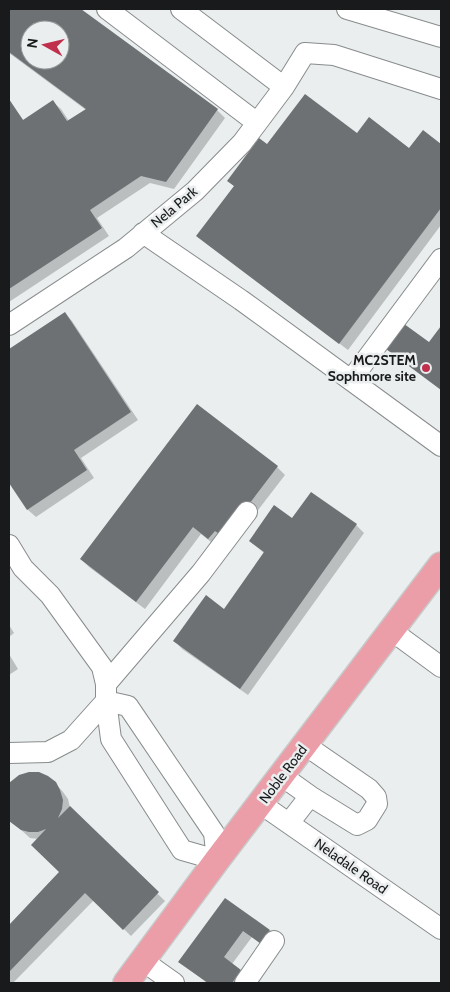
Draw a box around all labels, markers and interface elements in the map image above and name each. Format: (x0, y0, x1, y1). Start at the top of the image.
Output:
north arrow (20, 20, 70, 70)
text: N (23, 37, 42, 49)
street label: Nela Park (147, 182, 201, 232)
place label: MC2STEM Sophmore site (328, 351, 416, 385)
marker: MC2STEM Sophmore site (420, 362, 432, 374)
street label: Noble Road (255, 741, 311, 807)
street label: Neladale Road (311, 834, 391, 898)

